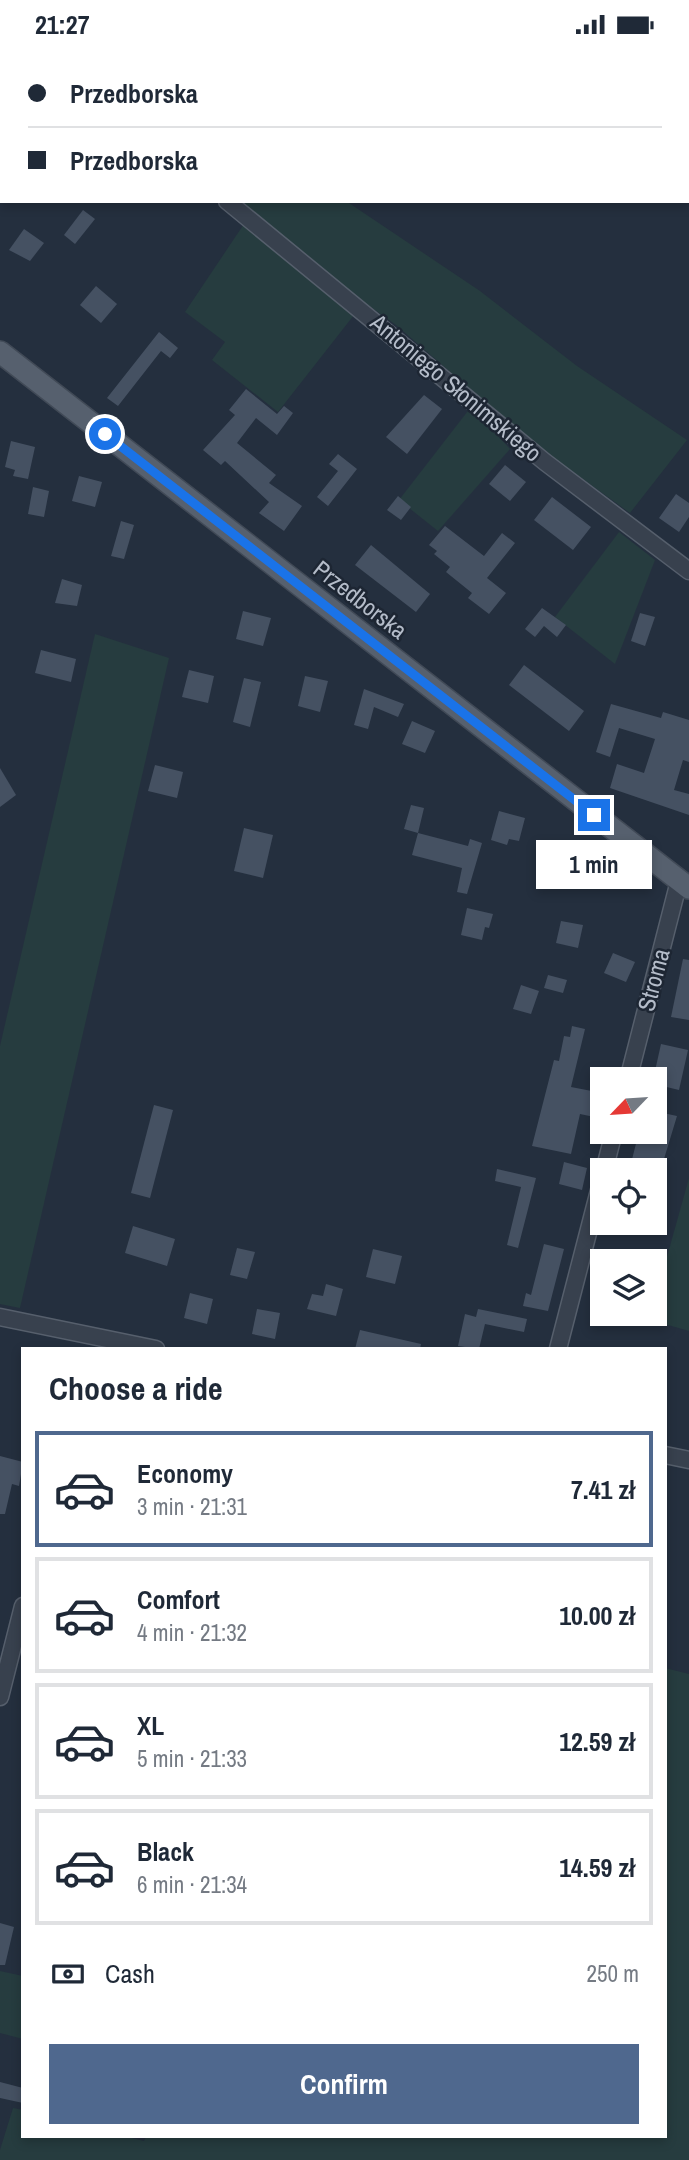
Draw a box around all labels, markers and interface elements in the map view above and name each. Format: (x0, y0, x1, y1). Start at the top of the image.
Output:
text: 21:27 (35, 7, 90, 42)
text: Przedborska (70, 76, 198, 111)
text: Przedborska (70, 143, 198, 178)
street label: Antoniego Słonimskiego (363, 305, 549, 468)
route start (89, 418, 121, 450)
street label: Przedborska (307, 553, 414, 646)
route end (578, 799, 610, 831)
callout: 1 min (536, 839, 652, 889)
text: 1 min (569, 849, 619, 880)
street label: Stroma (629, 945, 677, 1015)
north arrow (590, 1067, 667, 1145)
map controls (590, 1067, 667, 1326)
button: locate (590, 1158, 667, 1235)
button: layers (590, 1249, 667, 1326)
text: Choose a ride (49, 1367, 223, 1410)
text: Economy (137, 1456, 233, 1491)
icon: car (53, 1458, 116, 1521)
text: 7.41 zł (571, 1472, 635, 1507)
text: 3 min · 21:31 (137, 1491, 247, 1522)
text: Comfort (137, 1582, 220, 1617)
icon: car (53, 1584, 116, 1647)
text: 10.00 zł (559, 1598, 635, 1633)
text: 4 min · 21:32 (137, 1617, 247, 1648)
text: XL (137, 1708, 164, 1743)
icon: car (53, 1710, 116, 1773)
text: 12.59 zł (559, 1724, 635, 1759)
text: 5 min · 21:33 (137, 1743, 247, 1774)
text: Black (137, 1834, 194, 1869)
icon: car (53, 1836, 116, 1899)
text: 14.59 zł (559, 1850, 635, 1885)
text: 6 min · 21:34 (137, 1869, 247, 1900)
icon: cash (49, 1955, 87, 1993)
text: Cash (105, 1956, 155, 1991)
text: 250 m (587, 1958, 639, 1989)
button: Confirm (49, 2044, 639, 2124)

